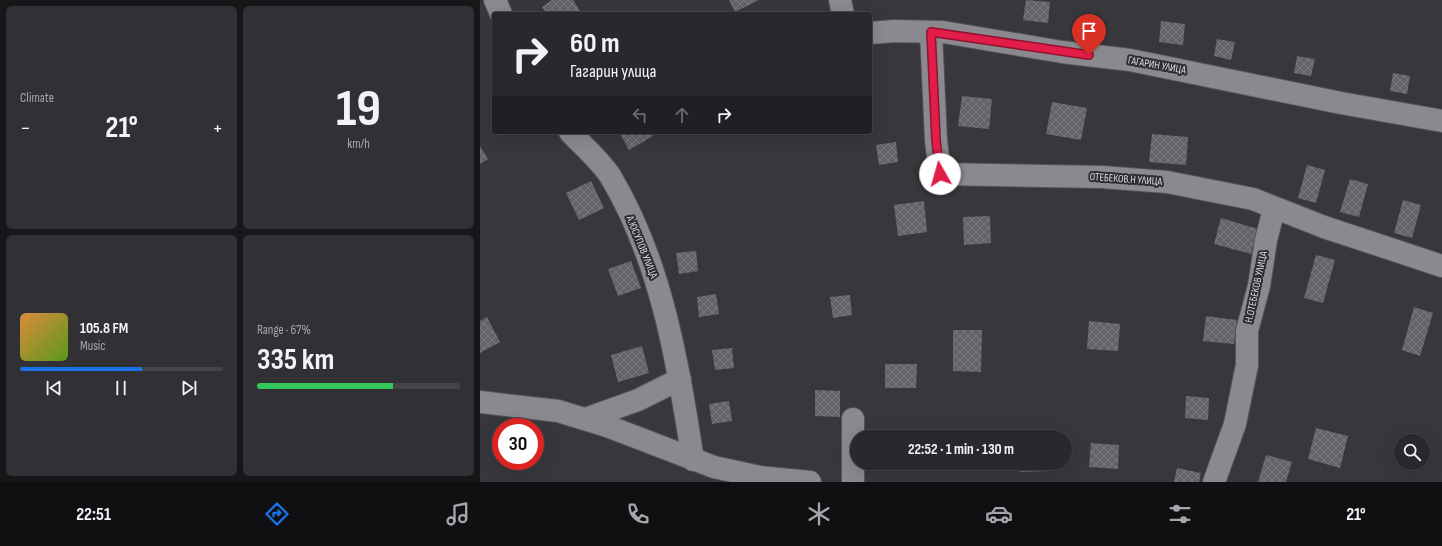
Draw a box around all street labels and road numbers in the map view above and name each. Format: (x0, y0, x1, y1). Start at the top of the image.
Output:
street label: ГАГАРИН УЛИЦА (1127, 53, 1187, 77)
street label: ОТЕБЕКОВ.Н УЛИЦА (1089, 170, 1163, 188)
street label: А.ЮСУПОВ УЛИЦА (623, 213, 661, 281)
street label: Н.ОТЕБЕКОВ УЛИЦА (1242, 250, 1270, 324)

